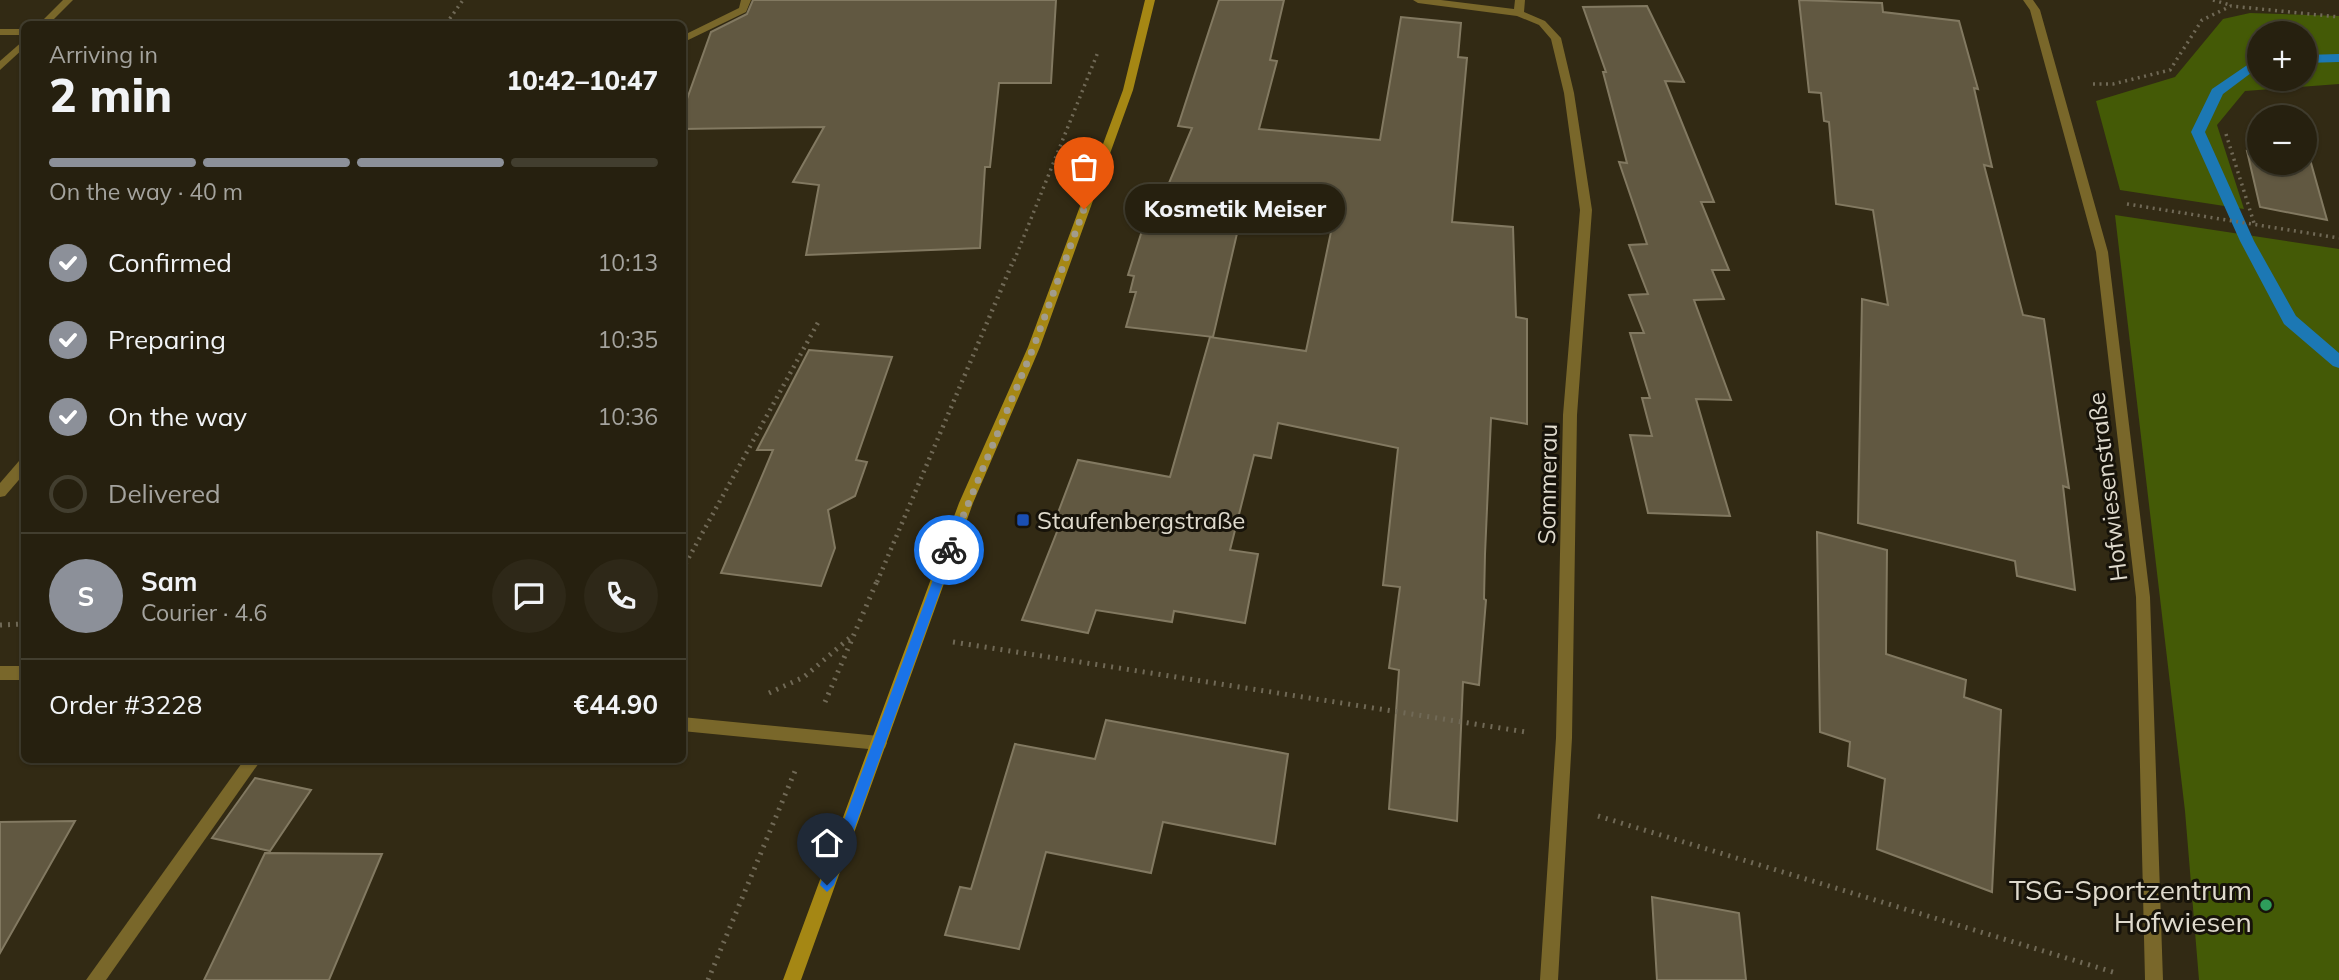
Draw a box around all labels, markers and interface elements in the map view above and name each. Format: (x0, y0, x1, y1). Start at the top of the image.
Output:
map controls (2247, 21, 2317, 175)
button: + (2247, 21, 2317, 91)
text: Arriving in (49, 40, 158, 69)
text: 10:42–10:47 (507, 64, 658, 97)
text: 2 min (49, 66, 172, 124)
button: − (2247, 105, 2317, 175)
pin (1054, 137, 1114, 209)
icon: bag (1065, 148, 1103, 186)
text: On the way · 40 m (49, 177, 243, 206)
callout: Kosmetik Meiser (1126, 184, 1346, 234)
text: Kosmetik Meiser (1144, 194, 1326, 223)
icon: check (49, 244, 87, 282)
text: Confirmed (108, 246, 232, 279)
text: 10:13 (598, 248, 658, 277)
icon: check (49, 321, 87, 359)
text: Preparing (108, 323, 226, 356)
text: 10:35 (598, 325, 658, 354)
street label: Hofwiesenstraße (2081, 391, 2133, 583)
icon: check (49, 398, 87, 436)
text: On the way (108, 400, 247, 433)
text: 10:36 (598, 402, 658, 431)
street label: Sommerau (1531, 423, 1563, 545)
text: Delivered (108, 477, 221, 510)
place label: Staufenbergstraße (1037, 505, 1245, 535)
marker: Staufenbergstraße (1015, 512, 1031, 528)
courier (914, 515, 984, 585)
icon: bike (930, 531, 968, 569)
button: chat (492, 559, 566, 633)
button: phone (584, 559, 658, 633)
text: Sam (141, 565, 197, 598)
text: S (78, 580, 94, 613)
text: Courier · 4.6 (141, 598, 267, 627)
text: Order #3228 (49, 688, 202, 721)
text: €44.90 (574, 688, 658, 721)
pin (797, 813, 857, 885)
icon: home (808, 824, 846, 862)
place label: TSG-Sportzentrum Hofwiesen (2009, 872, 2252, 939)
marker: TSG-Sportzentrum Hofwiesen (2258, 897, 2274, 913)

